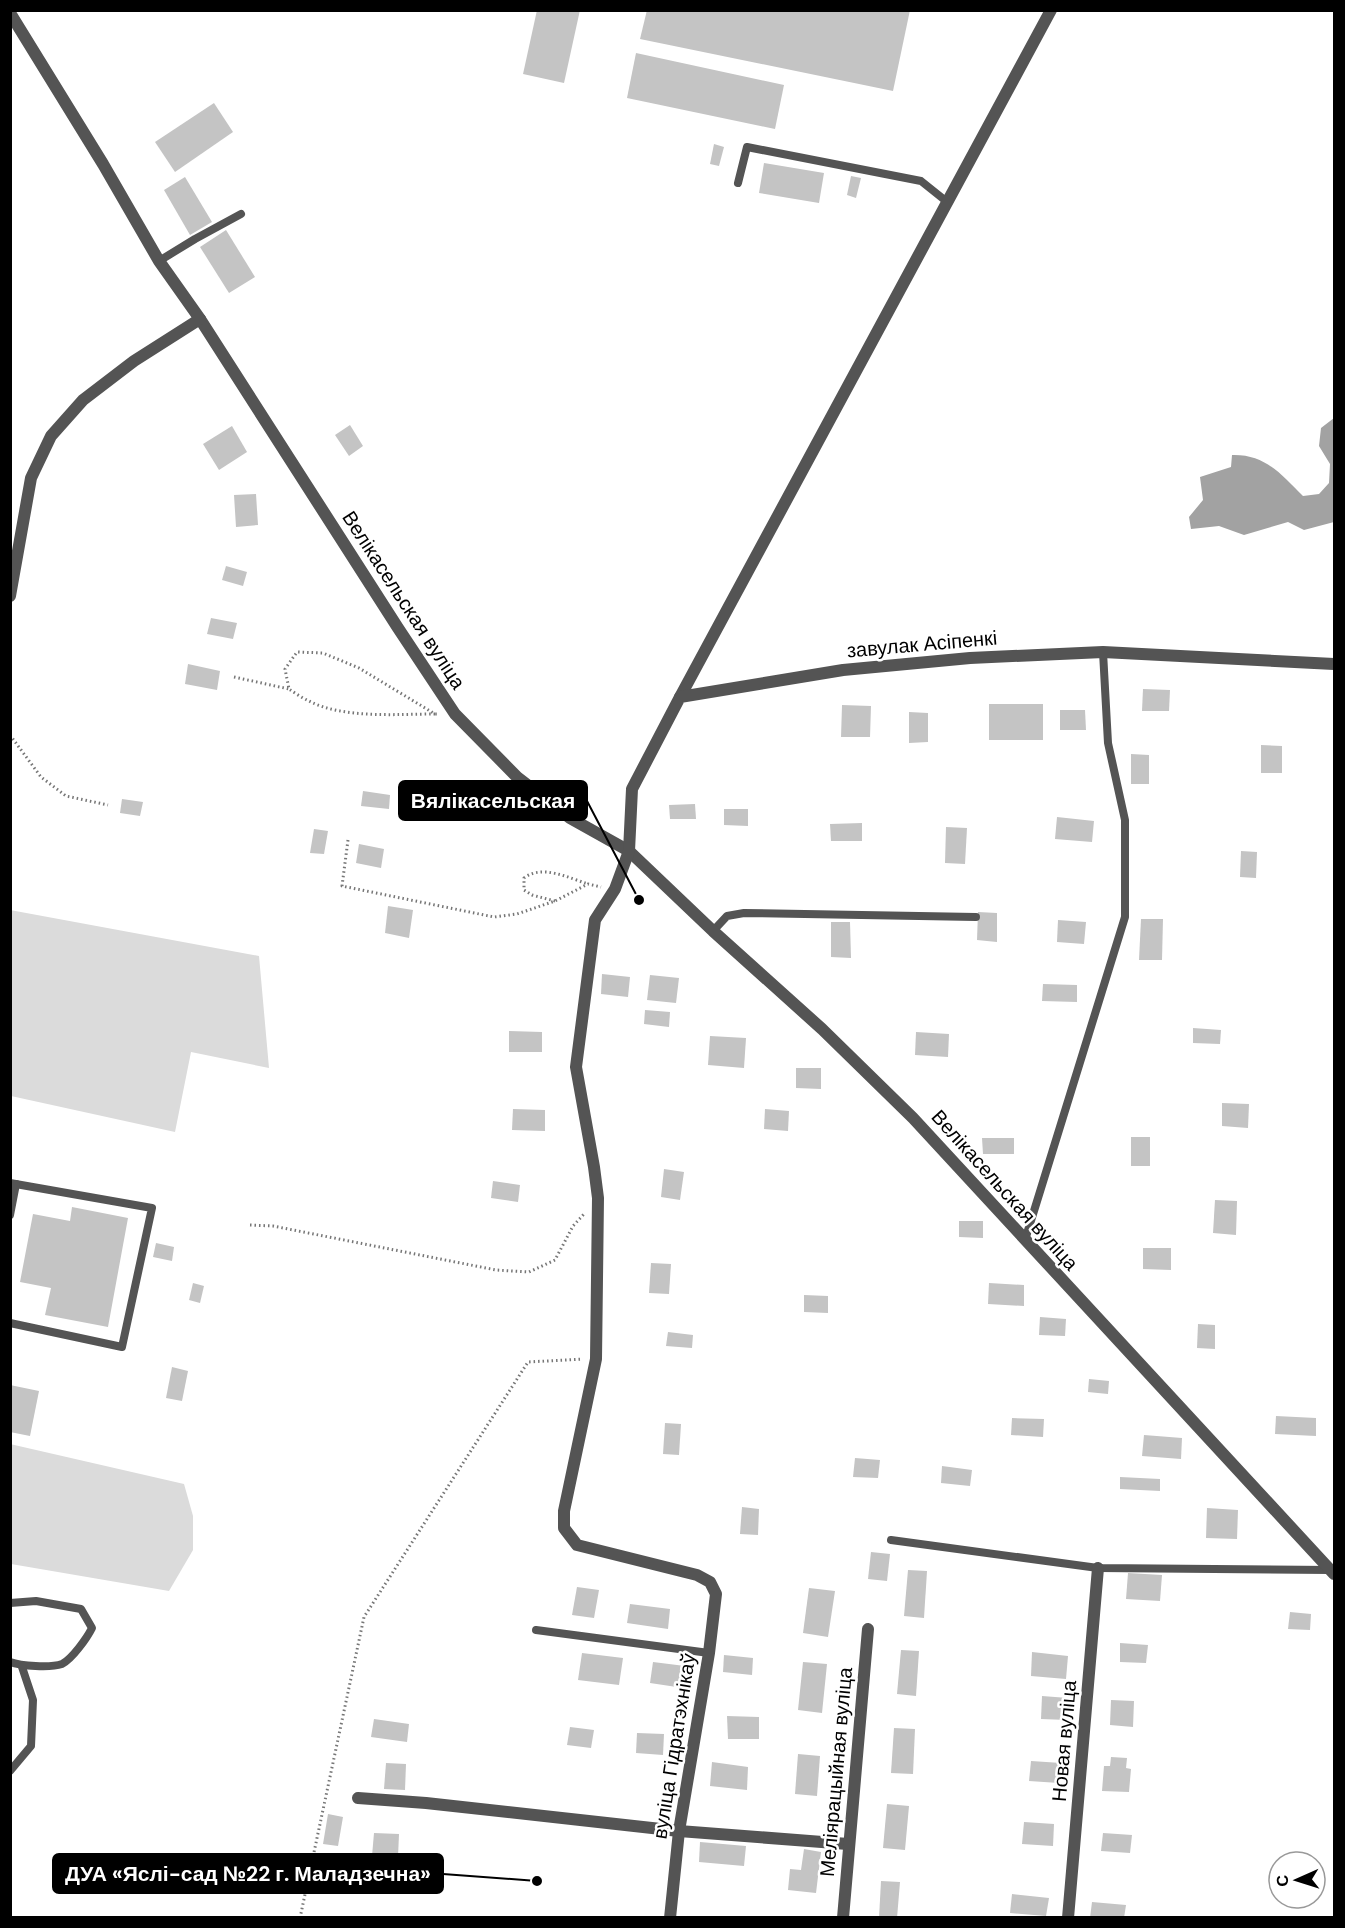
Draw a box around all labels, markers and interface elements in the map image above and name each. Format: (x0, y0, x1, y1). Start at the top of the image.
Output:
street label: Велікасельская вуліца (337, 506, 472, 695)
street label: завулак Асіпенкі (846, 624, 998, 664)
callout: Вялікасельская (399, 781, 587, 820)
text: Вялікасельская (411, 787, 575, 815)
street label: Велікасельская вуліца (926, 1104, 1085, 1277)
street label: вуліца Гідратэхнікаў (646, 1651, 702, 1841)
street label: Меліярацыйная вуліца (814, 1665, 858, 1878)
street label: Новая вуліца (1046, 1678, 1082, 1803)
north arrow (1267, 1850, 1327, 1910)
callout: ДУА «Яслі-сад №22 г. Маладзечна» (53, 1854, 443, 1893)
text: ДУА «Яслі-сад №22 г. Маладзечна» (65, 1860, 431, 1888)
text: С (1272, 1874, 1293, 1887)

